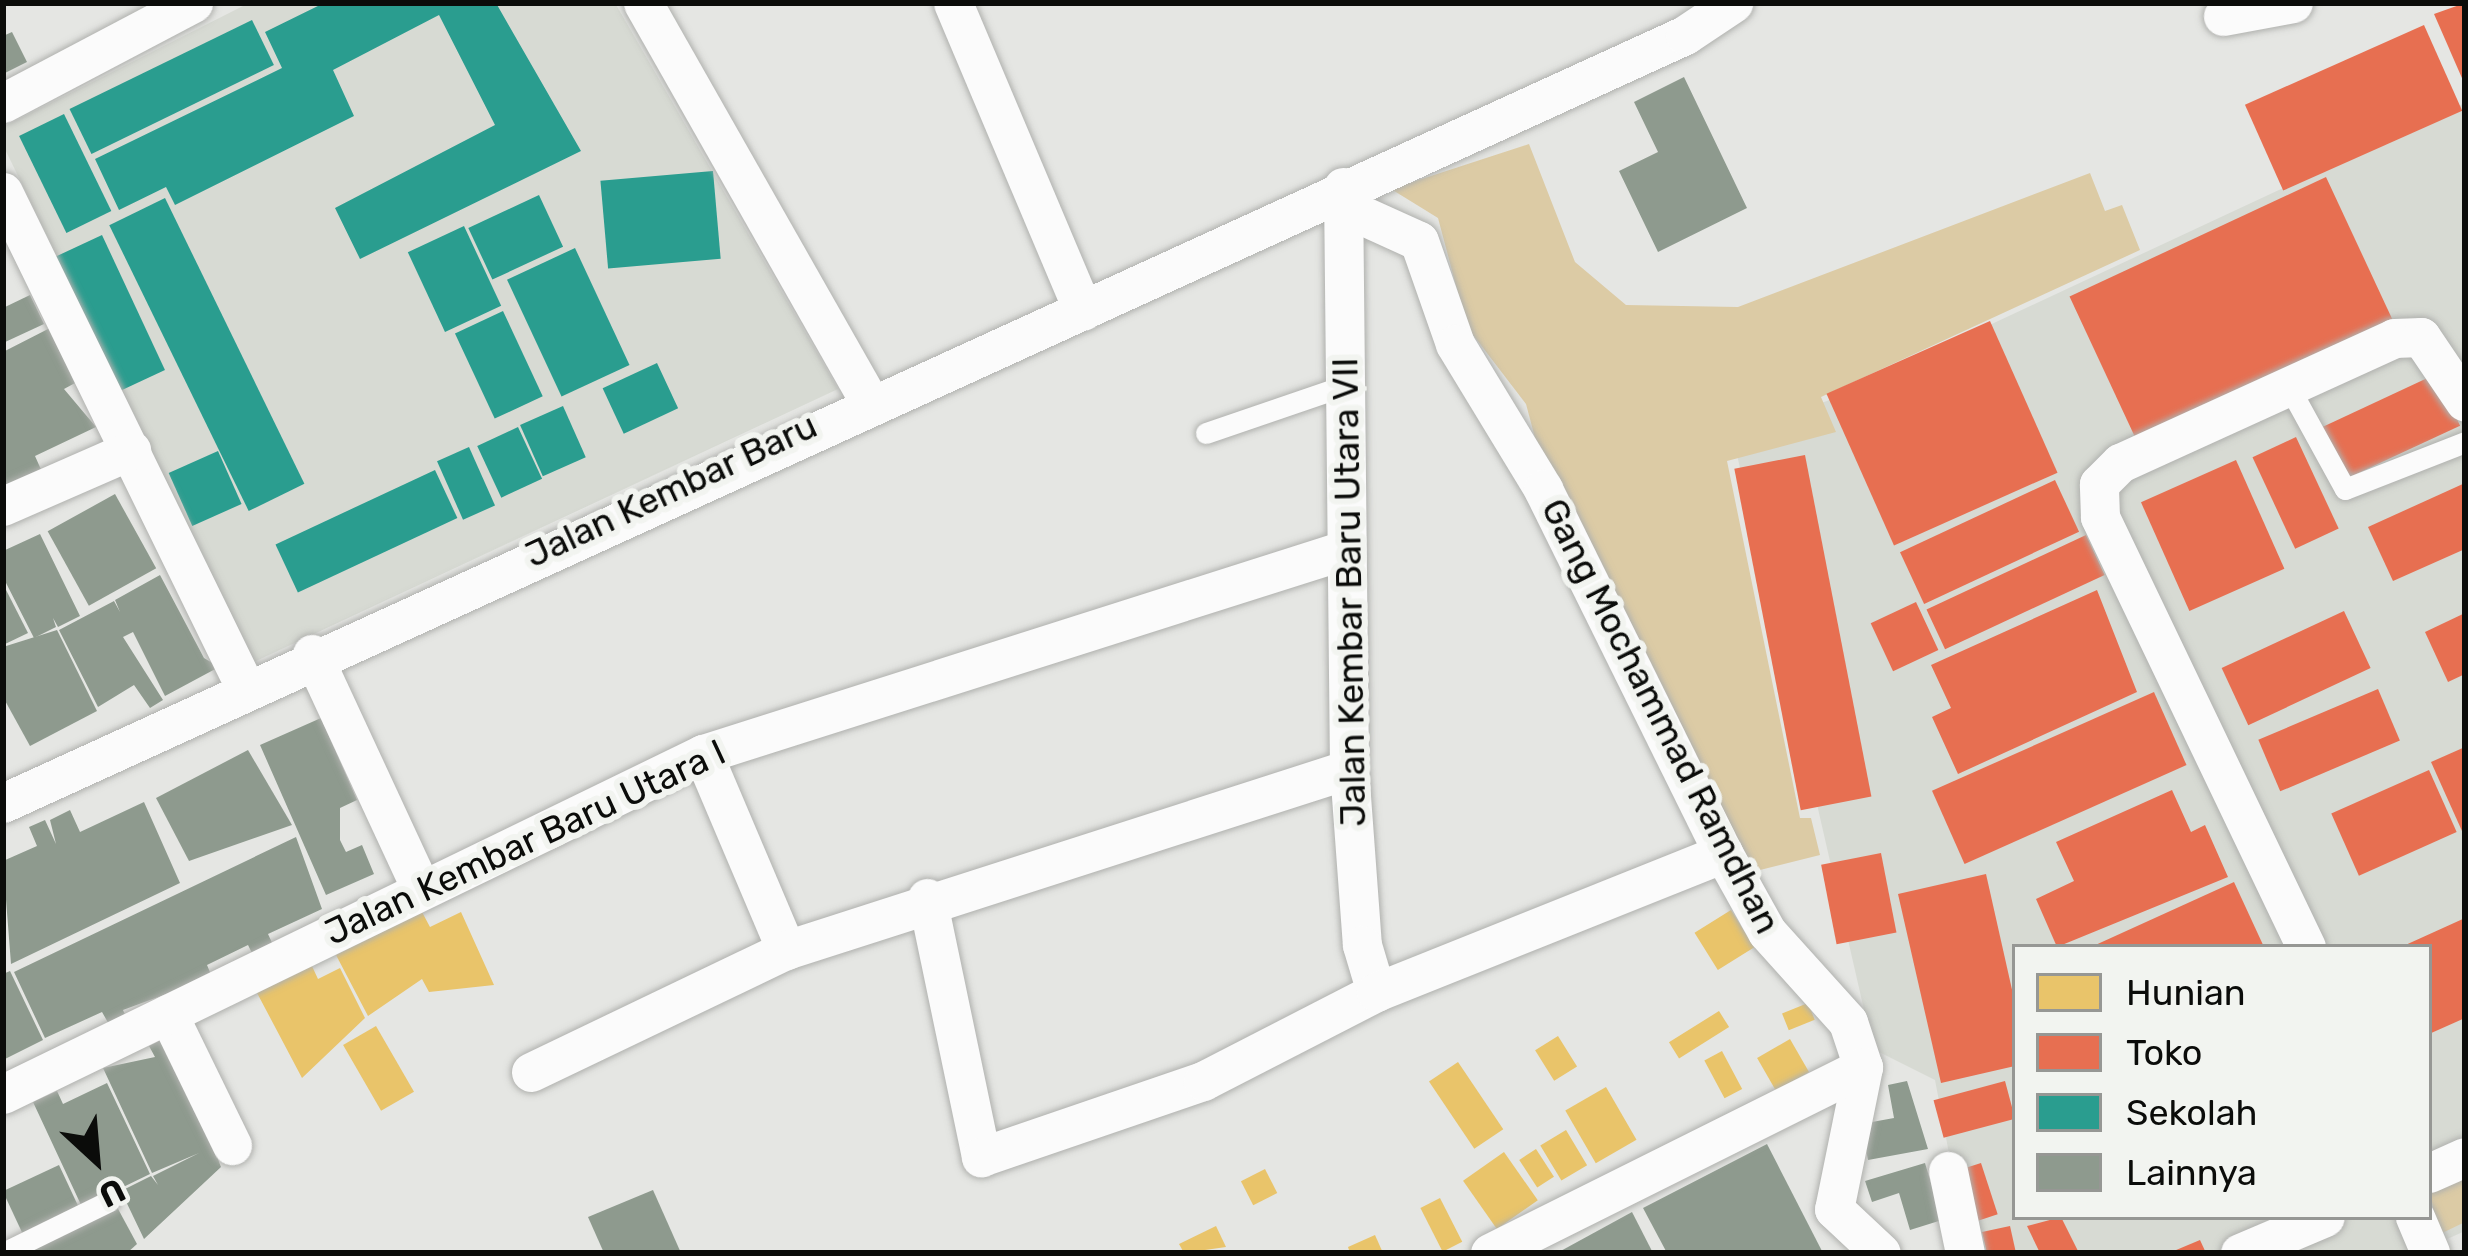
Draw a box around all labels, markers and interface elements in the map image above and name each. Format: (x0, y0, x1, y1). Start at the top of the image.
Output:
street label: Jalan Kembar Baru Utara VII (1323, 356, 1375, 828)
street label: Jalan Kembar Baru (518, 403, 824, 577)
street label: Gang Mochammad Ramdhan (1532, 491, 1790, 941)
street label: Jalan Kembar Baru Utara I (318, 730, 732, 954)
legend (2012, 944, 2432, 1220)
text: Hunian (2126, 971, 2246, 1014)
text: Toko (2126, 1031, 2202, 1074)
text: Sekolah (2126, 1091, 2257, 1134)
north arrow (36, 1100, 156, 1220)
text: Lainnya (2126, 1151, 2257, 1194)
text: U (93, 1170, 131, 1216)

